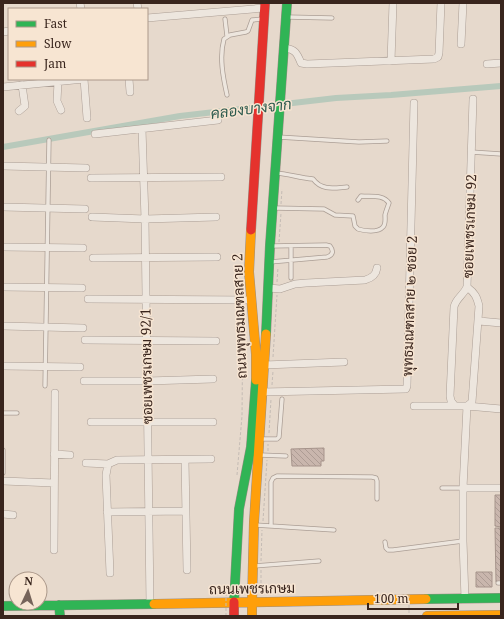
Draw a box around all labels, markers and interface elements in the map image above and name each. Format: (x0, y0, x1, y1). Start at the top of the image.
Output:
legend (8, 8, 148, 80)
text: Fast (44, 15, 67, 32)
text: Slow (44, 35, 72, 52)
text: Jam (43, 55, 66, 72)
water label: คลองบางจาก (209, 93, 293, 123)
street label: ซอยเพชรเกษม 92 (458, 174, 480, 278)
street label: พุทธมณฑลสาย ๒ ซอย 2 (397, 235, 422, 377)
street label: ถนนพุทธมณฑลสาย 2 (227, 253, 252, 379)
street label: ซอยเพชรเกษม 92/1 (135, 308, 157, 424)
north arrow (8, 571, 48, 611)
text: N (24, 573, 34, 588)
street label: ถนนเพชรเกษม (209, 578, 295, 598)
scale bar (368, 585, 458, 611)
text: 100 m (374, 590, 409, 607)

